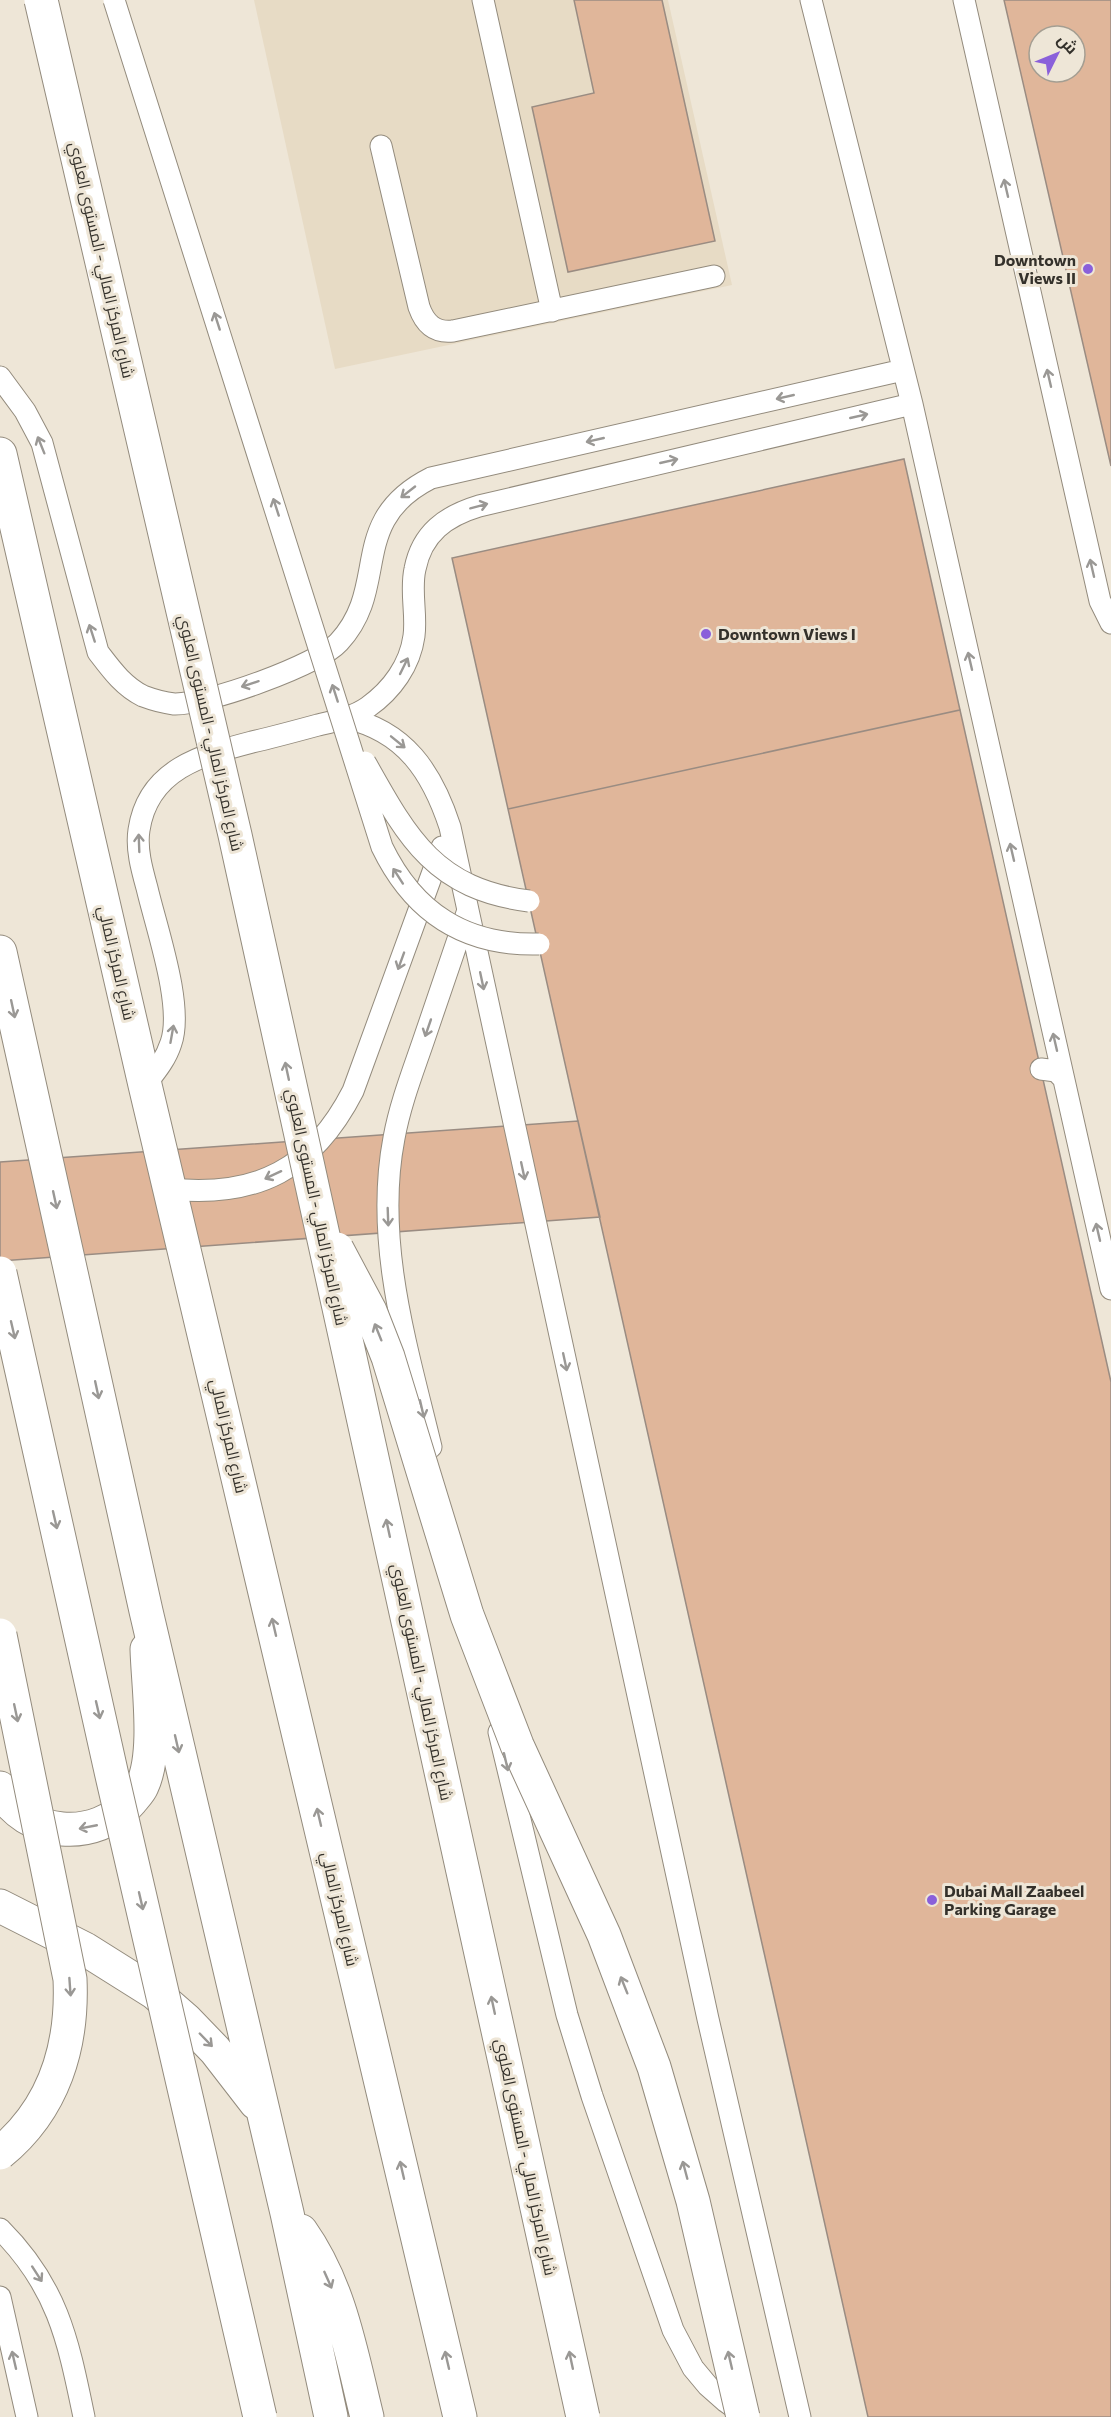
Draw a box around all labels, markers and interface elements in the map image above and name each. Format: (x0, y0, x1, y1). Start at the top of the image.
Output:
north arrow (1027, 24, 1087, 84)
text: ش (1054, 29, 1082, 58)
street label: شارع المركز المالي - المستوى العلوي (61, 140, 139, 381)
one-way arrow (1000, 179, 1012, 198)
place label: Downtown Views II (994, 250, 1076, 287)
marker: Downtown Views II (1081, 262, 1095, 276)
one-way arrow (210, 312, 221, 331)
one-way arrow (1043, 369, 1055, 388)
one-way arrow (775, 391, 794, 403)
one-way arrow (849, 410, 868, 422)
one-way arrow (585, 435, 605, 446)
one-way arrow (35, 436, 46, 454)
one-way arrow (659, 455, 678, 467)
one-way arrow (400, 485, 416, 498)
one-way arrow (270, 498, 281, 517)
one-way arrow (469, 500, 488, 512)
one-way arrow (1086, 559, 1098, 578)
street label: شارع المركز المالي - المستوى العلوي (170, 613, 248, 854)
one-way arrow (86, 624, 97, 643)
place label: Downtown Views I (718, 624, 856, 643)
marker: Downtown Views I (699, 627, 713, 641)
one-way arrow (963, 652, 975, 671)
one-way arrow (398, 657, 410, 675)
one-way arrow (241, 679, 260, 690)
one-way arrow (329, 684, 340, 703)
one-way arrow (390, 736, 406, 749)
one-way arrow (134, 834, 145, 854)
one-way arrow (1006, 842, 1018, 861)
one-way arrow (392, 869, 404, 885)
street label: شارع المركز المالي (90, 904, 140, 1023)
one-way arrow (394, 951, 405, 970)
one-way arrow (477, 970, 488, 990)
one-way arrow (7, 999, 19, 1018)
one-way arrow (422, 1018, 433, 1037)
one-way arrow (167, 1025, 178, 1044)
one-way arrow (1049, 1033, 1060, 1052)
one-way arrow (281, 1061, 292, 1081)
street label: شارع المركز المالي - المستوى العلوي (278, 1087, 352, 1328)
one-way arrow (518, 1161, 530, 1180)
one-way arrow (264, 1170, 282, 1182)
one-way arrow (50, 1189, 61, 1209)
one-way arrow (383, 1206, 394, 1226)
one-way arrow (1092, 1223, 1103, 1242)
one-way arrow (7, 1320, 19, 1339)
one-way arrow (372, 1323, 383, 1342)
one-way arrow (559, 1352, 571, 1371)
street label: شارع المركز المالي (202, 1377, 252, 1496)
one-way arrow (92, 1380, 103, 1399)
one-way arrow (416, 1399, 428, 1418)
one-way arrow (50, 1510, 62, 1529)
one-way arrow (381, 1518, 393, 1537)
street label: شارع المركز المالي - المستوى العلوي (383, 1562, 457, 1803)
one-way arrow (267, 1618, 279, 1637)
one-way arrow (93, 1700, 104, 1720)
one-way arrow (11, 1703, 22, 1722)
one-way arrow (172, 1734, 184, 1753)
one-way arrow (501, 1752, 513, 1771)
one-way arrow (312, 1808, 324, 1827)
one-way arrow (79, 1822, 98, 1833)
street label: شارع المركز المالي (313, 1850, 363, 1969)
place label: Dubai Mall Zaabeel Parking Garage (944, 1881, 1084, 1918)
one-way arrow (136, 1891, 148, 1910)
marker: Dubai Mall Zaabeel Parking Garage (925, 1893, 939, 1907)
one-way arrow (65, 1976, 76, 1996)
one-way arrow (618, 1976, 629, 1995)
one-way arrow (486, 1996, 498, 2015)
one-way arrow (199, 2033, 213, 2048)
street label: شارع المركز المالي - المستوى العلوي (487, 2037, 561, 2278)
one-way arrow (396, 2161, 407, 2180)
one-way arrow (679, 2161, 690, 2180)
one-way arrow (31, 2265, 43, 2282)
one-way arrow (323, 2271, 335, 2289)
one-way arrow (8, 2351, 19, 2370)
one-way arrow (440, 2351, 452, 2370)
one-way arrow (564, 2351, 576, 2370)
one-way arrow (723, 2351, 735, 2370)

